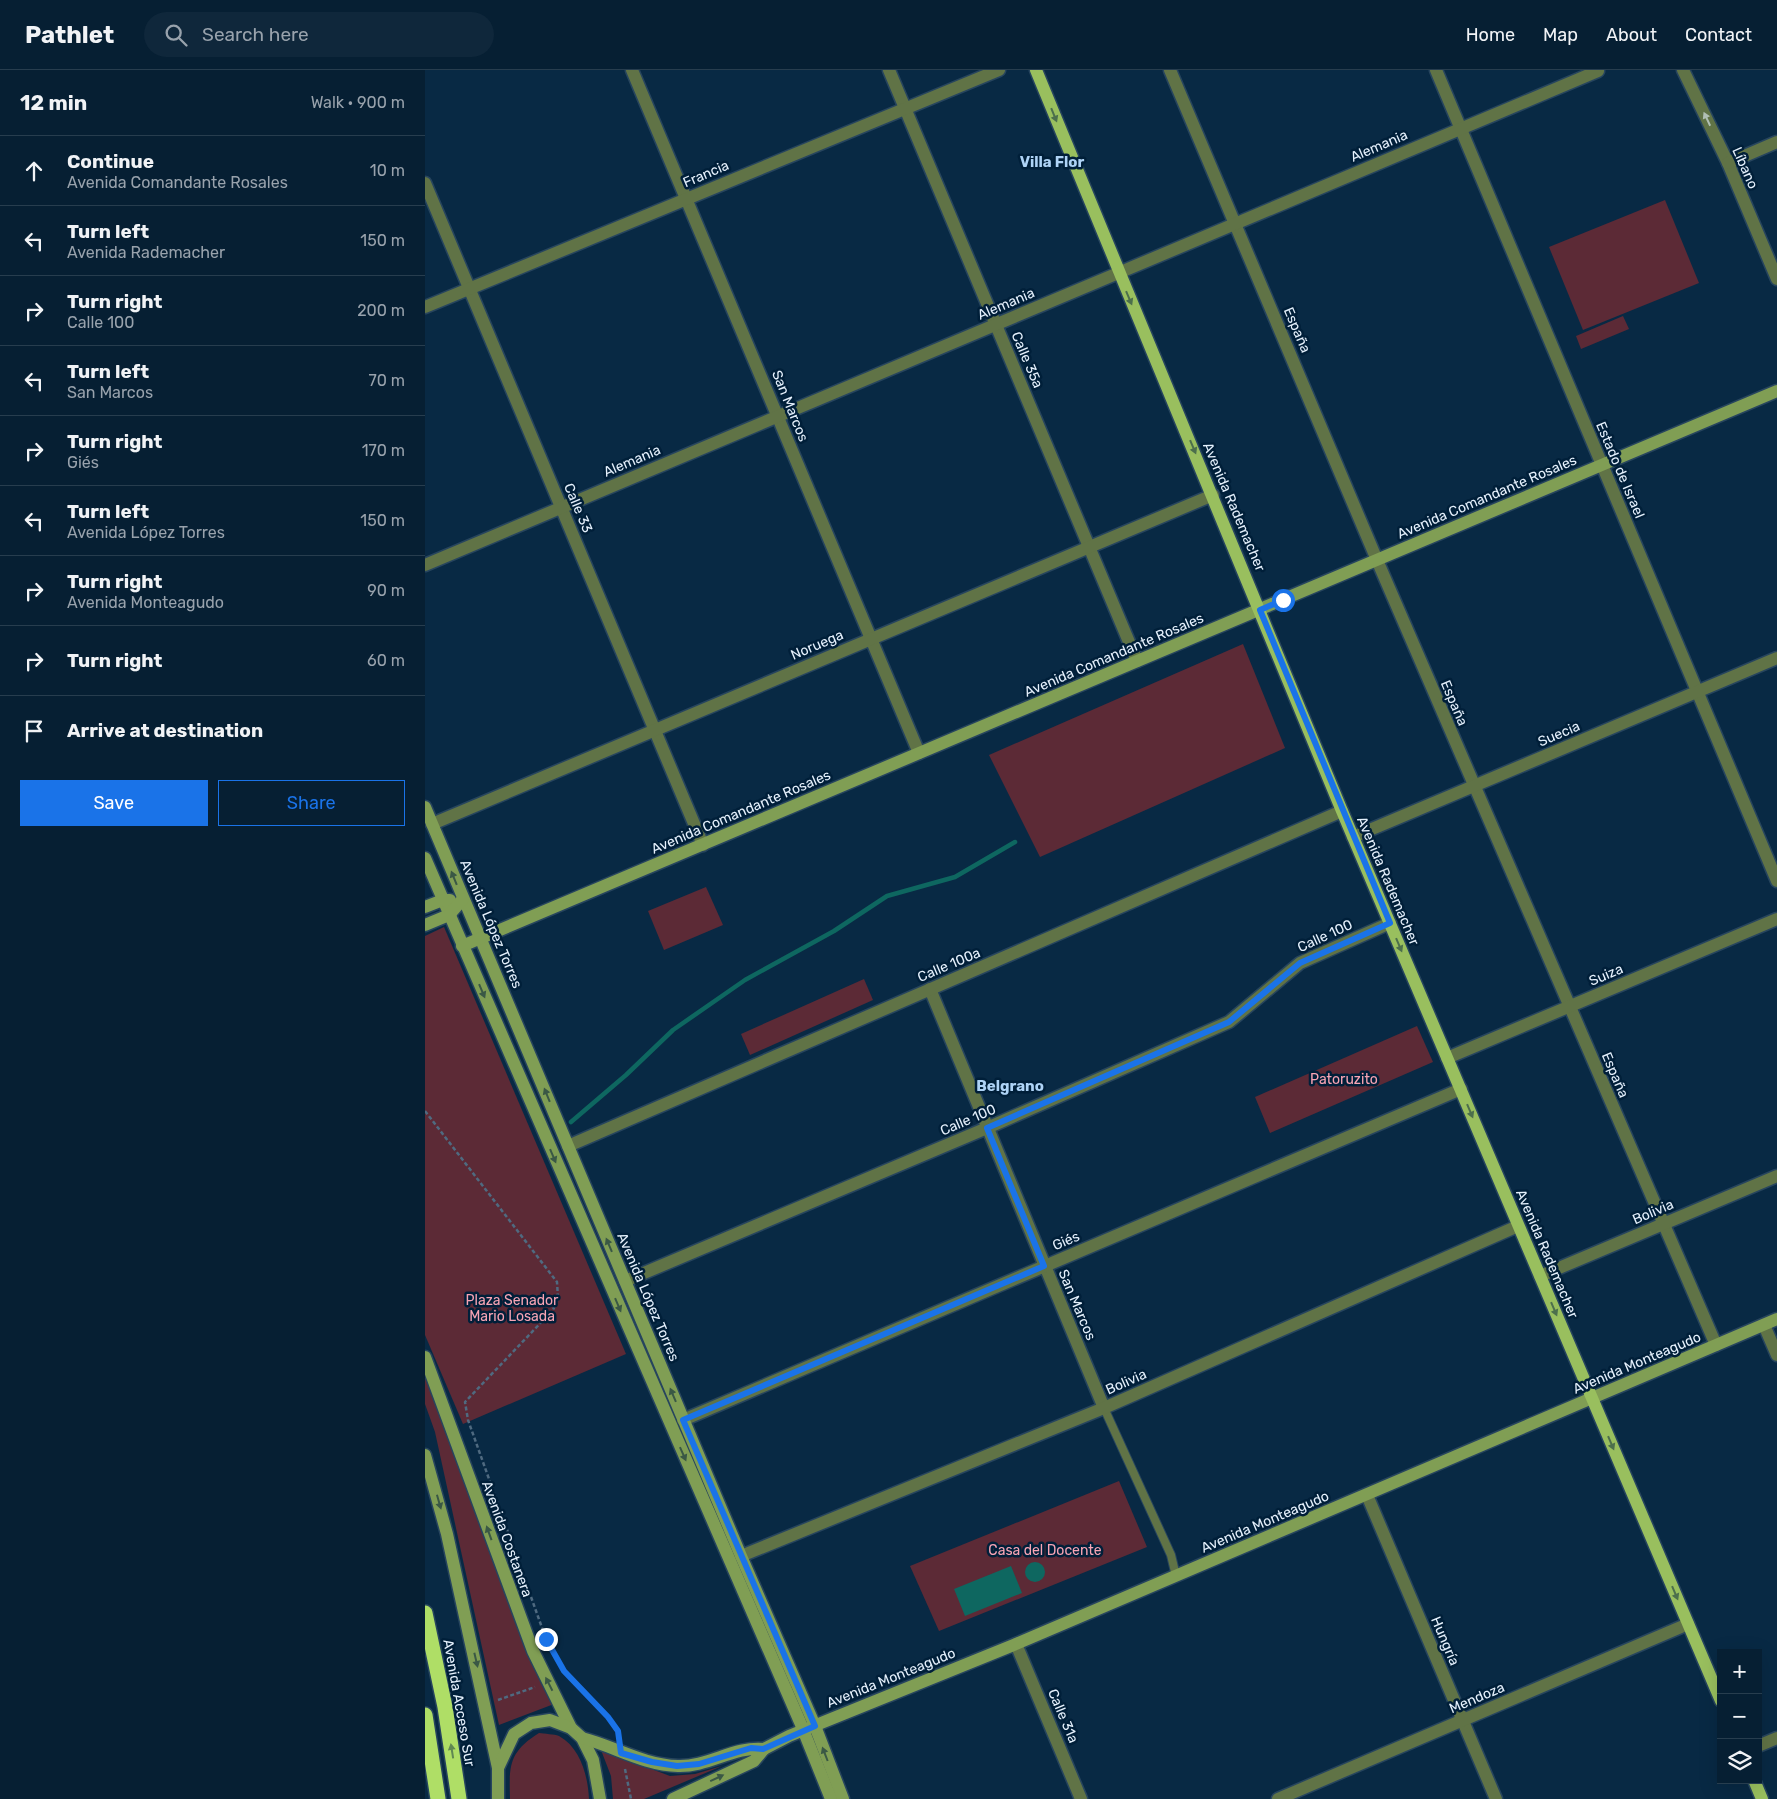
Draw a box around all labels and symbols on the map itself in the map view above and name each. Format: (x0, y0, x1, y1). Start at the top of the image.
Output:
one-way arrow (1051, 108, 1059, 122)
one-way arrow (1702, 112, 1710, 126)
street label: Alemania (1348, 126, 1410, 166)
street label: Líbano (1728, 144, 1762, 192)
district label: Villa Flor (1020, 153, 1085, 171)
street label: Francia (680, 157, 732, 191)
street label: Alemania (975, 284, 1037, 324)
one-way arrow (1126, 291, 1134, 305)
street label: España (1280, 305, 1314, 355)
street label: Calle 35a (1008, 329, 1046, 391)
street label: San Marcos (768, 368, 812, 444)
street label: Estado de Israel (1592, 419, 1648, 521)
one-way arrow (1189, 440, 1197, 454)
street label: Avenida Rademacher (1199, 440, 1269, 575)
street label: Alemania (601, 441, 663, 481)
street label: Avenida Comandante Rosales (1395, 451, 1579, 543)
street label: Calle 33 (560, 481, 596, 535)
route start (1272, 589, 1295, 612)
street label: Avenida Comandante Rosales (1022, 609, 1206, 701)
street label: Noruega (788, 626, 846, 664)
street label: España (1437, 678, 1471, 728)
street label: Suecia (1536, 718, 1582, 750)
street label: Avenida Comandante Rosales (649, 766, 833, 858)
street label: Avenida Rademacher (1353, 814, 1423, 949)
street label: Avenida López Torres (456, 857, 526, 991)
one-way arrow (450, 870, 458, 885)
street label: Calle 100 (1295, 916, 1355, 956)
one-way arrow (1396, 938, 1404, 953)
street label: Calle 100a (915, 944, 983, 986)
street label: Suiza (1586, 960, 1626, 990)
one-way arrow (478, 984, 486, 998)
street label: España (1598, 1050, 1632, 1100)
park label: Patoruzito (1310, 1071, 1378, 1088)
district label: Belgrano (976, 1077, 1044, 1095)
one-way arrow (542, 1088, 550, 1102)
street label: Calle 100 (938, 1101, 999, 1139)
one-way arrow (1466, 1104, 1474, 1118)
one-way arrow (550, 1149, 558, 1163)
street label: Avenida Rademacher (1512, 1187, 1582, 1322)
street label: Bolivia (1630, 1196, 1676, 1228)
street label: Giés (1050, 1228, 1082, 1254)
street label: Avenida López Torres (613, 1230, 683, 1364)
one-way arrow (605, 1238, 613, 1252)
street label: San Marcos (1054, 1267, 1100, 1343)
park label: Plaza Senador Mario Losada (466, 1292, 559, 1325)
one-way arrow (614, 1298, 622, 1312)
one-way arrow (1550, 1302, 1558, 1316)
street label: Avenida Monteagudo (1570, 1328, 1704, 1398)
street label: Bolivia (1103, 1365, 1149, 1399)
one-way arrow (668, 1388, 676, 1402)
one-way arrow (1607, 1436, 1615, 1451)
one-way arrow (679, 1447, 687, 1461)
street label: Avenida Costanera (478, 1478, 536, 1600)
street label: Avenida Monteagudo (1198, 1487, 1332, 1557)
one-way arrow (435, 1494, 443, 1509)
one-way arrow (485, 1526, 492, 1541)
park label: Casa del Docente (988, 1542, 1102, 1559)
one-way arrow (1671, 1585, 1679, 1600)
street label: Hungría (1427, 1614, 1463, 1668)
route end (535, 1628, 558, 1651)
street label: Avenida Acceso Sur (439, 1638, 479, 1769)
street label: Avenida Monteagudo (824, 1644, 958, 1712)
one-way arrow (472, 1652, 480, 1667)
one-way arrow (545, 1677, 553, 1692)
street label: Mendoza (1447, 1679, 1507, 1717)
street label: Calle 31a (1044, 1686, 1082, 1746)
one-way arrow (447, 1742, 455, 1758)
one-way arrow (821, 1746, 829, 1761)
one-way arrow (710, 1774, 724, 1782)

